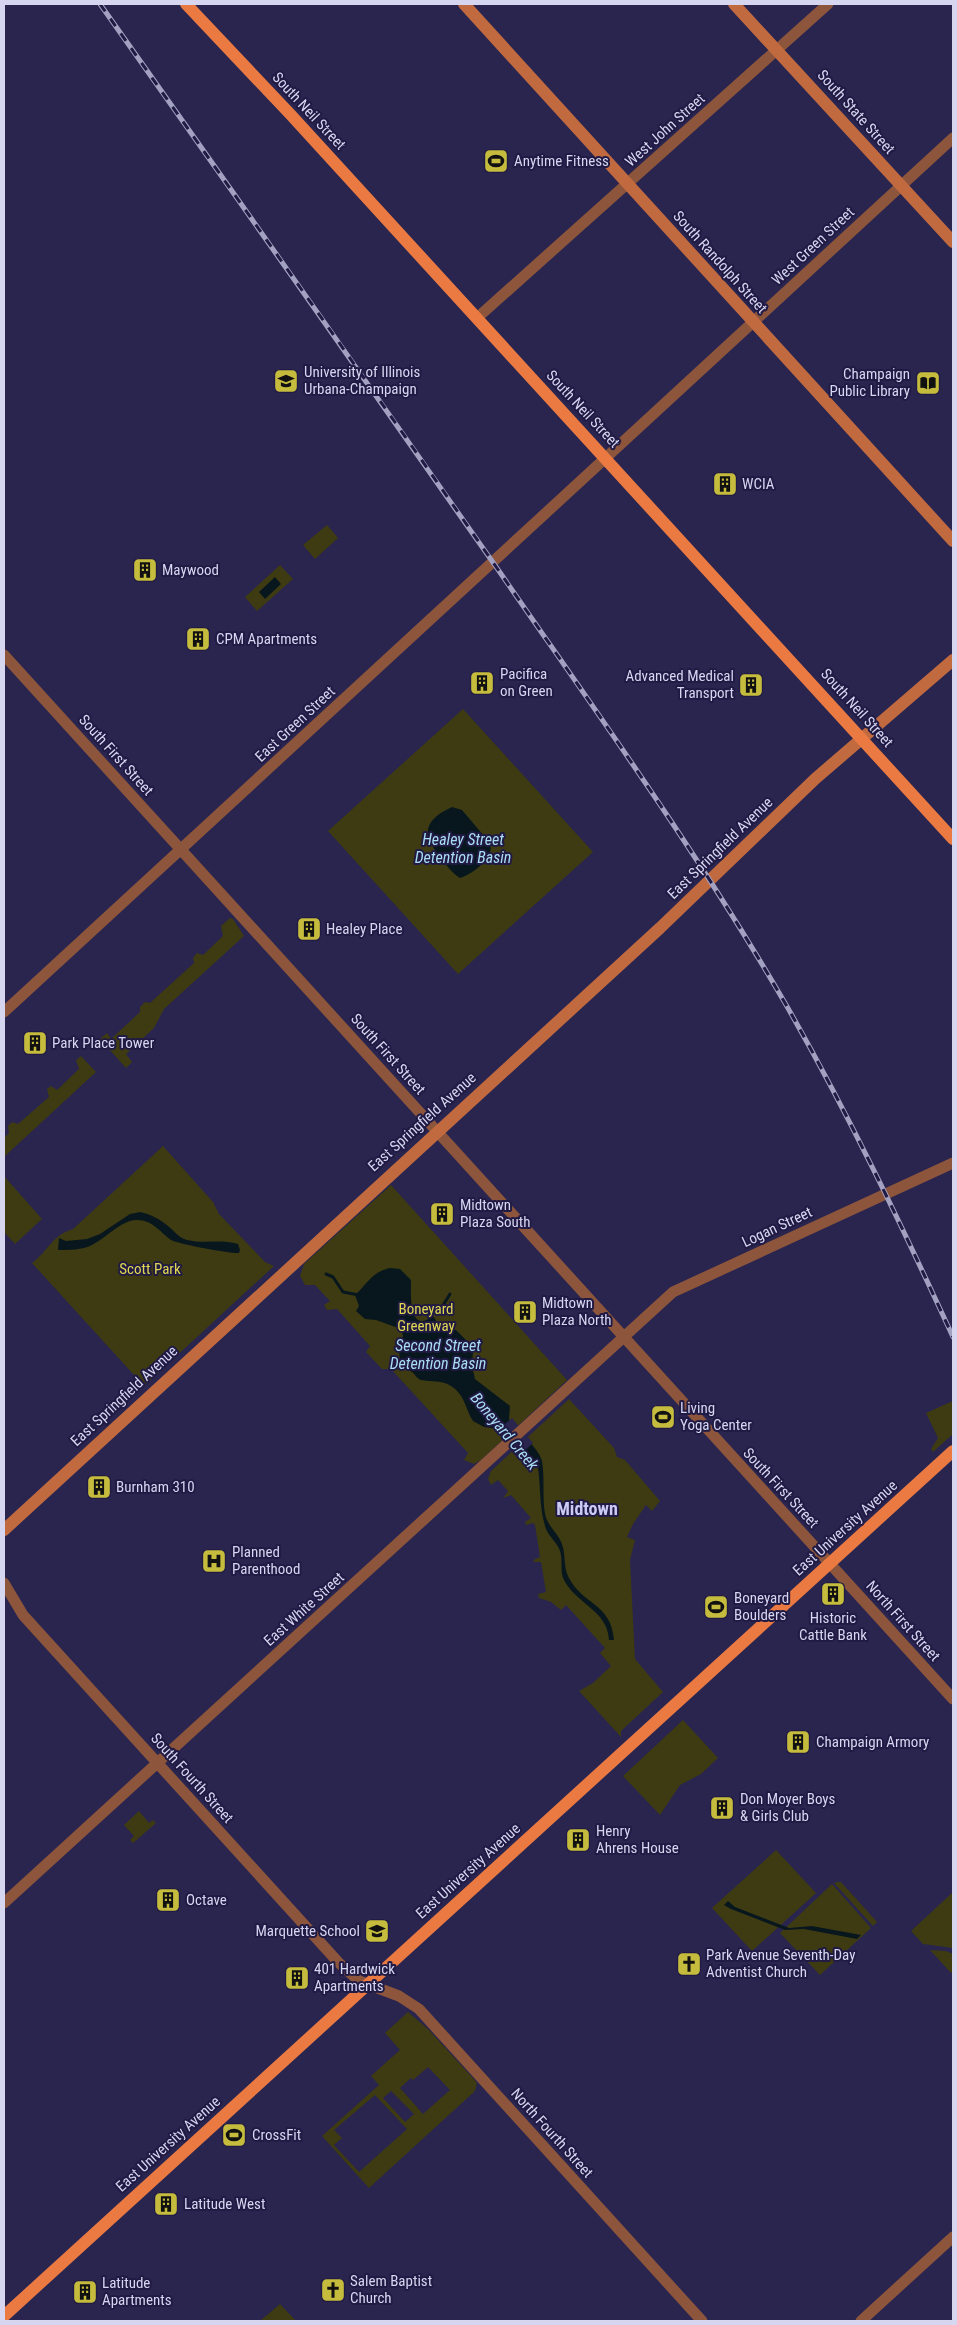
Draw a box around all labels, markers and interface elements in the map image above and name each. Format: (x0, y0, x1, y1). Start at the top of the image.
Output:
street label: South State Street (813, 66, 899, 158)
street label: South Neil Street (268, 68, 350, 154)
street label: West John Street (622, 90, 708, 170)
sports icon: Anytime Fitness (483, 148, 509, 174)
place label: Anytime Fitness (514, 152, 609, 170)
street label: West Green Street (768, 203, 858, 289)
street label: South Randolph Street (669, 207, 771, 317)
place label: University of Illinois Urbana-Champaign (304, 363, 420, 398)
place label: Champaign Public Library (829, 365, 910, 400)
street label: South Neil Street (542, 366, 624, 452)
school or university icon: University of Illinois Urbana-Champaign (273, 368, 299, 394)
library icon: Champaign Public Library (915, 370, 941, 396)
building icon: WCIA (712, 471, 738, 497)
place label: WCIA (742, 475, 775, 493)
building icon: Maywood (132, 557, 158, 583)
place label: Maywood (162, 561, 219, 579)
building icon: CPM Apartments (185, 626, 211, 652)
place label: CPM Apartments (216, 630, 317, 648)
place label: Pacifica on Green (500, 665, 553, 700)
street label: South Neil Street (817, 665, 897, 751)
place label: Advanced Medical Transport (626, 667, 734, 702)
building icon: Pacifica on Green (469, 670, 495, 696)
building icon: Advanced Medical Transport (738, 672, 764, 698)
street label: East Green Street (251, 682, 339, 766)
street label: South First Street (75, 711, 157, 799)
street label: East Springfield Avenue (664, 793, 776, 903)
water label: Healey Street Detention Basin (415, 830, 511, 867)
building icon: Healey Place (296, 916, 322, 942)
place label: Healey Place (326, 920, 403, 938)
street label: South First Street (347, 1010, 429, 1098)
building icon: Park Place Tower (22, 1030, 48, 1056)
place label: Park Place Tower (52, 1034, 155, 1052)
street label: East Springfield Avenue (364, 1069, 480, 1175)
place label: Midtown Plaza South (460, 1196, 530, 1231)
building icon: Midtown Plaza South (429, 1201, 455, 1227)
street label: Logan Street (739, 1203, 815, 1251)
park label: Scott Park (119, 1260, 181, 1278)
place label: Midtown Plaza North (542, 1294, 612, 1329)
building icon: Midtown Plaza North (512, 1299, 538, 1325)
park label: Boneyard Greenway (397, 1300, 455, 1335)
water label: Second Street Detention Basin (390, 1336, 486, 1373)
street label: East Springfield Avenue (67, 1342, 181, 1450)
water label: Boneyard Creek (467, 1389, 543, 1475)
place label: Living Yoga Center (680, 1399, 752, 1434)
sports icon: Living Yoga Center (650, 1404, 676, 1430)
street label: South First Street (739, 1444, 823, 1532)
building icon: Burnham 310 (86, 1474, 112, 1500)
street label: East University Avenue (789, 1476, 901, 1580)
place label: Burnham 310 (116, 1478, 195, 1496)
district label: Midtown (556, 1498, 618, 1519)
place label: Planned Parenthood (232, 1543, 300, 1578)
hospital icon: Planned Parenthood (201, 1548, 227, 1574)
street label: East White Street (260, 1568, 348, 1650)
street label: North First Street (862, 1577, 944, 1665)
building icon: Historic Cattle Bank (820, 1581, 846, 1607)
place label: Boneyard Boulders (734, 1589, 789, 1624)
sports icon: Boneyard Boulders (703, 1594, 729, 1620)
place label: Historic Cattle Bank (799, 1609, 867, 1644)
street label: South Fourth Street (147, 1729, 237, 1827)
building icon: Champaign Armory (785, 1729, 811, 1755)
place label: Champaign Armory (816, 1733, 929, 1751)
place label: Don Moyer Boys & Girls Club (740, 1790, 836, 1825)
building icon: Don Moyer Boys & Girls Club (709, 1795, 735, 1821)
street label: East University Avenue (412, 1819, 524, 1923)
place label: Henry Ahrens House (596, 1822, 679, 1857)
building icon: Henry Ahrens House (565, 1827, 591, 1853)
building icon: Octave (155, 1887, 181, 1913)
place label: Octave (186, 1891, 227, 1909)
school or university icon: Marquette School (364, 1918, 390, 1944)
place label: Marquette School (255, 1922, 360, 1940)
place label: Park Avenue Seventh-Day Adventist Church (706, 1946, 855, 1981)
church icon: Park Avenue Seventh-Day Adventist Church (676, 1951, 702, 1977)
place label: 401 Hardwick Apartments (314, 1960, 395, 1995)
building icon: 401 Hardwick Apartments (284, 1965, 310, 1991)
street label: North Fourth Street (507, 2085, 597, 2181)
street label: East University Avenue (112, 2092, 224, 2196)
sports icon: CrossFit (221, 2122, 247, 2148)
place label: CrossFit (252, 2126, 301, 2144)
building icon: Latitude West (153, 2191, 179, 2217)
place label: Latitude West (184, 2195, 265, 2213)
place label: Salem Baptist Church (350, 2272, 432, 2307)
place label: Latitude Apartments (102, 2274, 172, 2309)
church icon: Salem Baptist Church (320, 2277, 346, 2303)
building icon: Latitude Apartments (72, 2279, 98, 2305)

